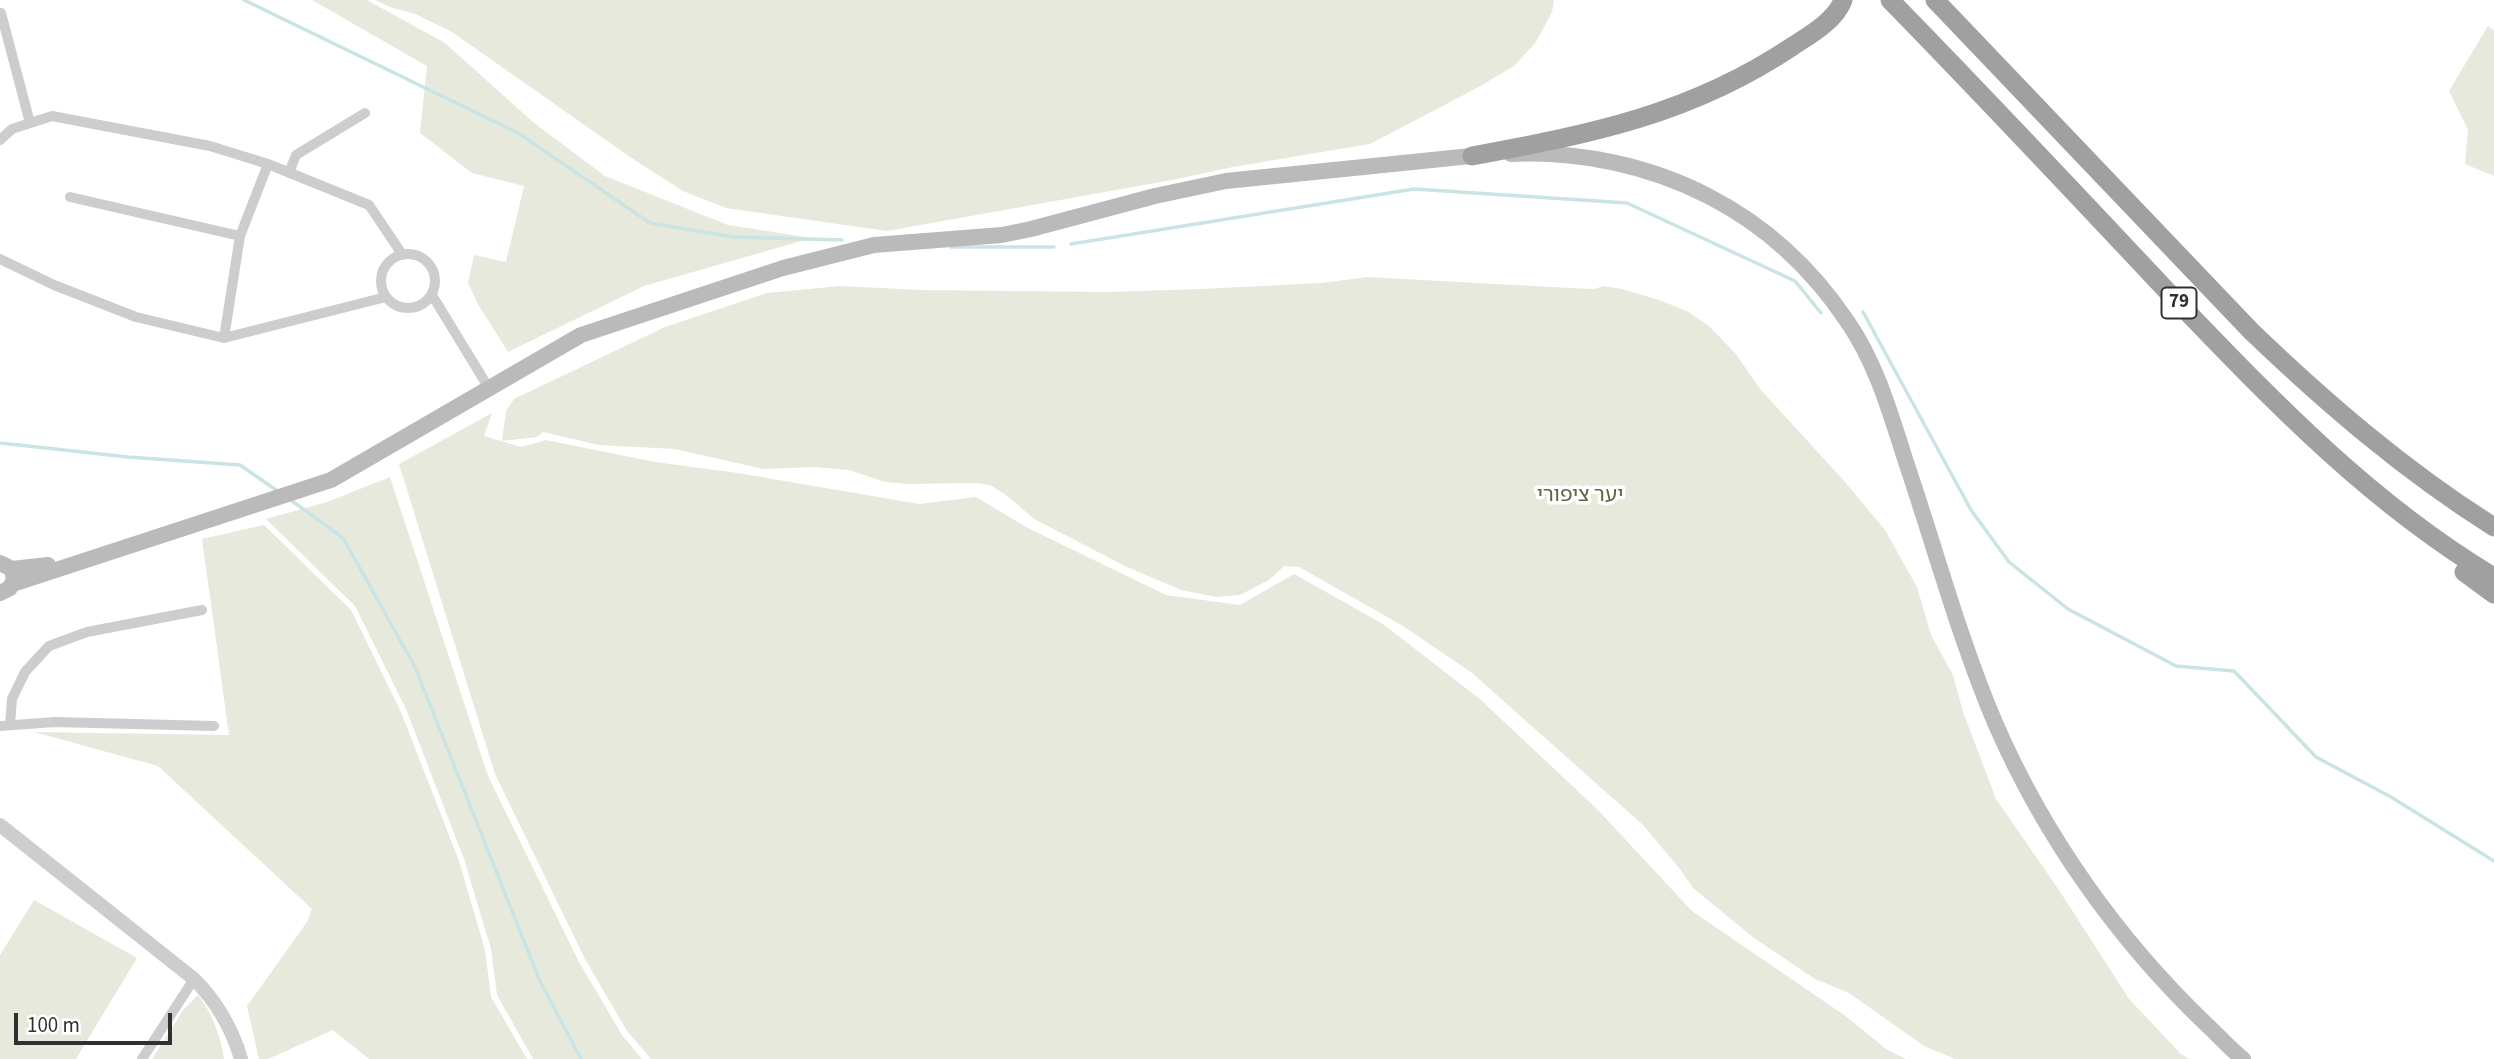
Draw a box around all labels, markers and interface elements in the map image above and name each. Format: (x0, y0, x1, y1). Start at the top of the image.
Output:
road number: 79 (2162, 288, 2196, 318)
park label: יער ציפורי (1537, 483, 1623, 509)
scale bar (18, 1000, 175, 1044)
text: 100 m (27, 1010, 80, 1040)

